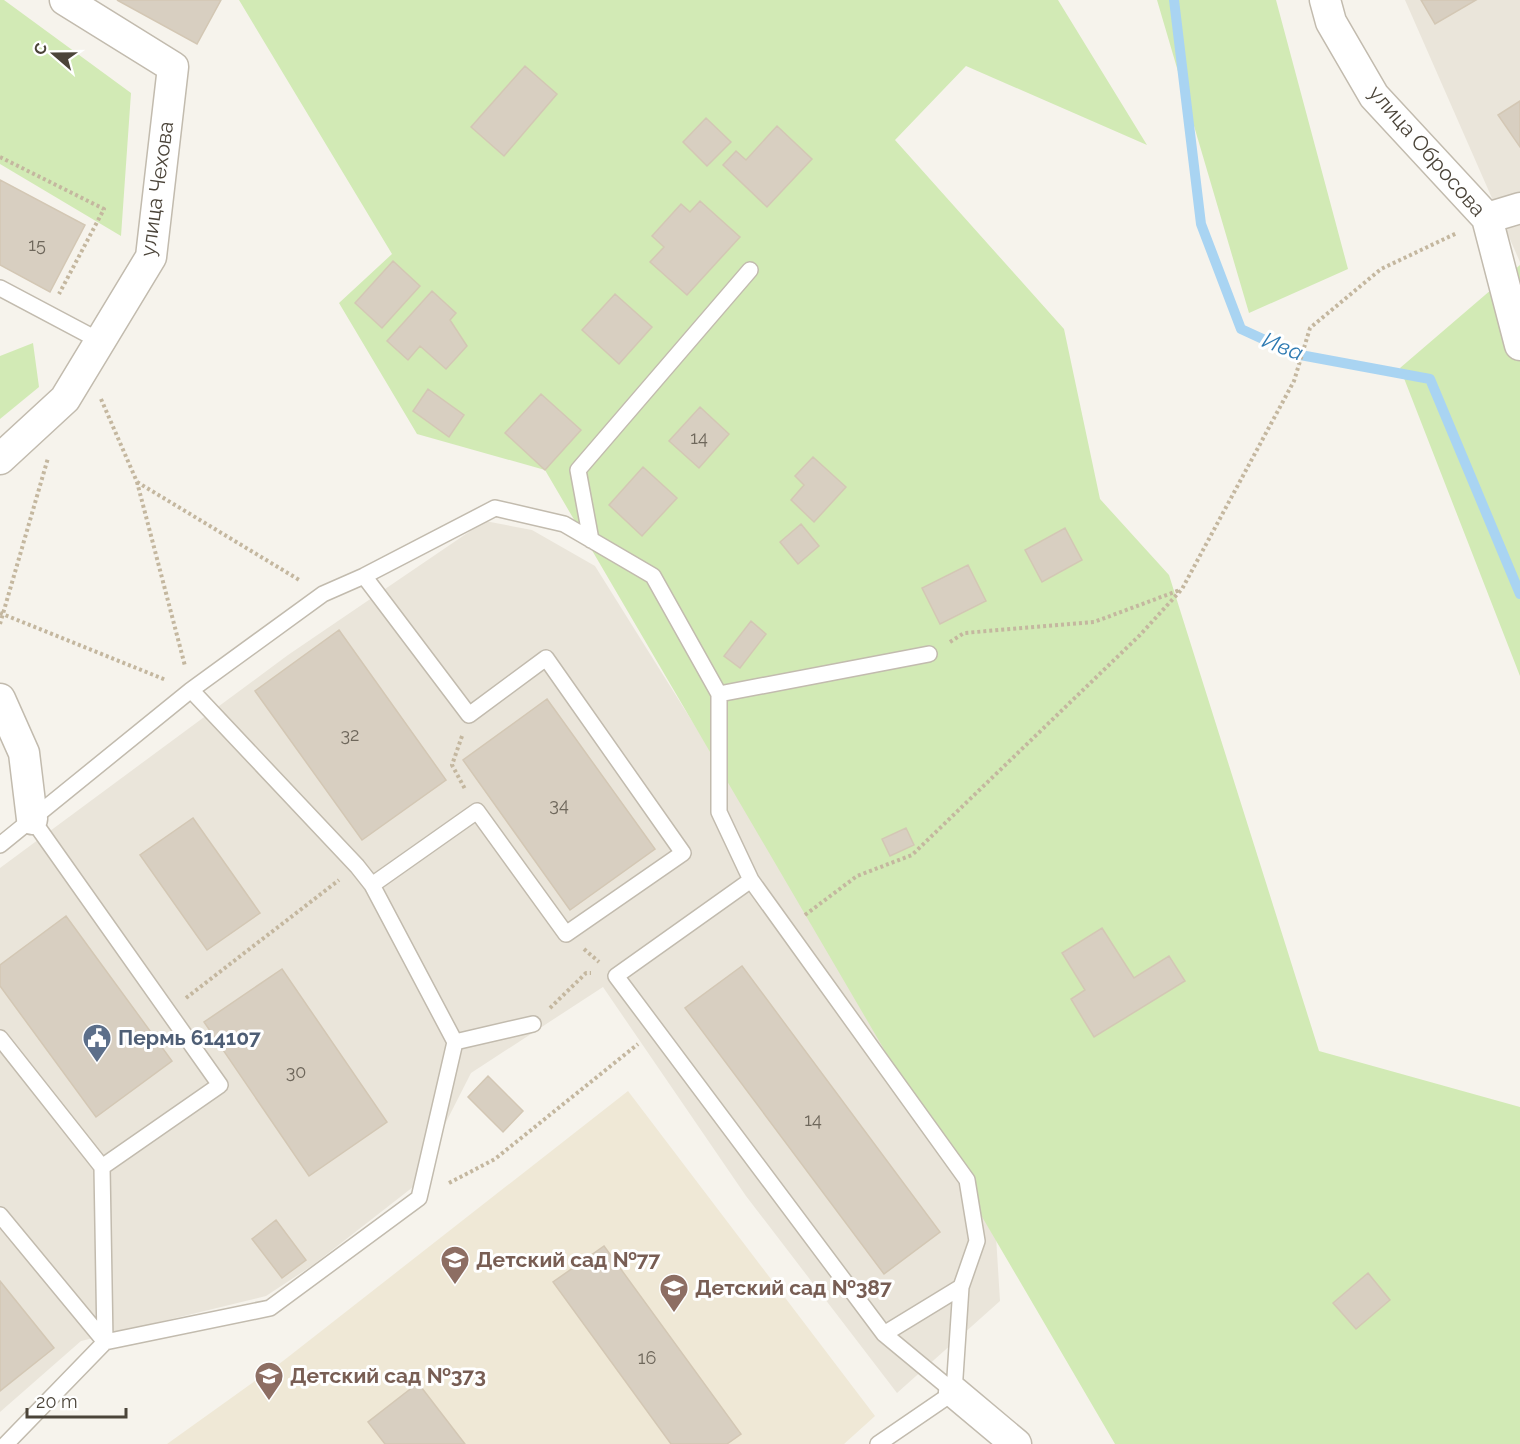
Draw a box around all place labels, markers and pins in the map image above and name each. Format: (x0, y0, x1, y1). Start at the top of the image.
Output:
public building icon: Пермь 614107 (81, 1022, 113, 1064)
place label: Пермь 614107 (118, 1025, 261, 1050)
school or university icon: Детский сад №77 (439, 1244, 471, 1286)
place label: Детский сад №77 (476, 1247, 661, 1272)
school or university icon: Детский сад №387 (658, 1272, 690, 1314)
place label: Детский сад №387 (695, 1275, 892, 1300)
school or university icon: Детский сад №373 (253, 1360, 285, 1402)
place label: Детский сад №373 (290, 1363, 486, 1388)

